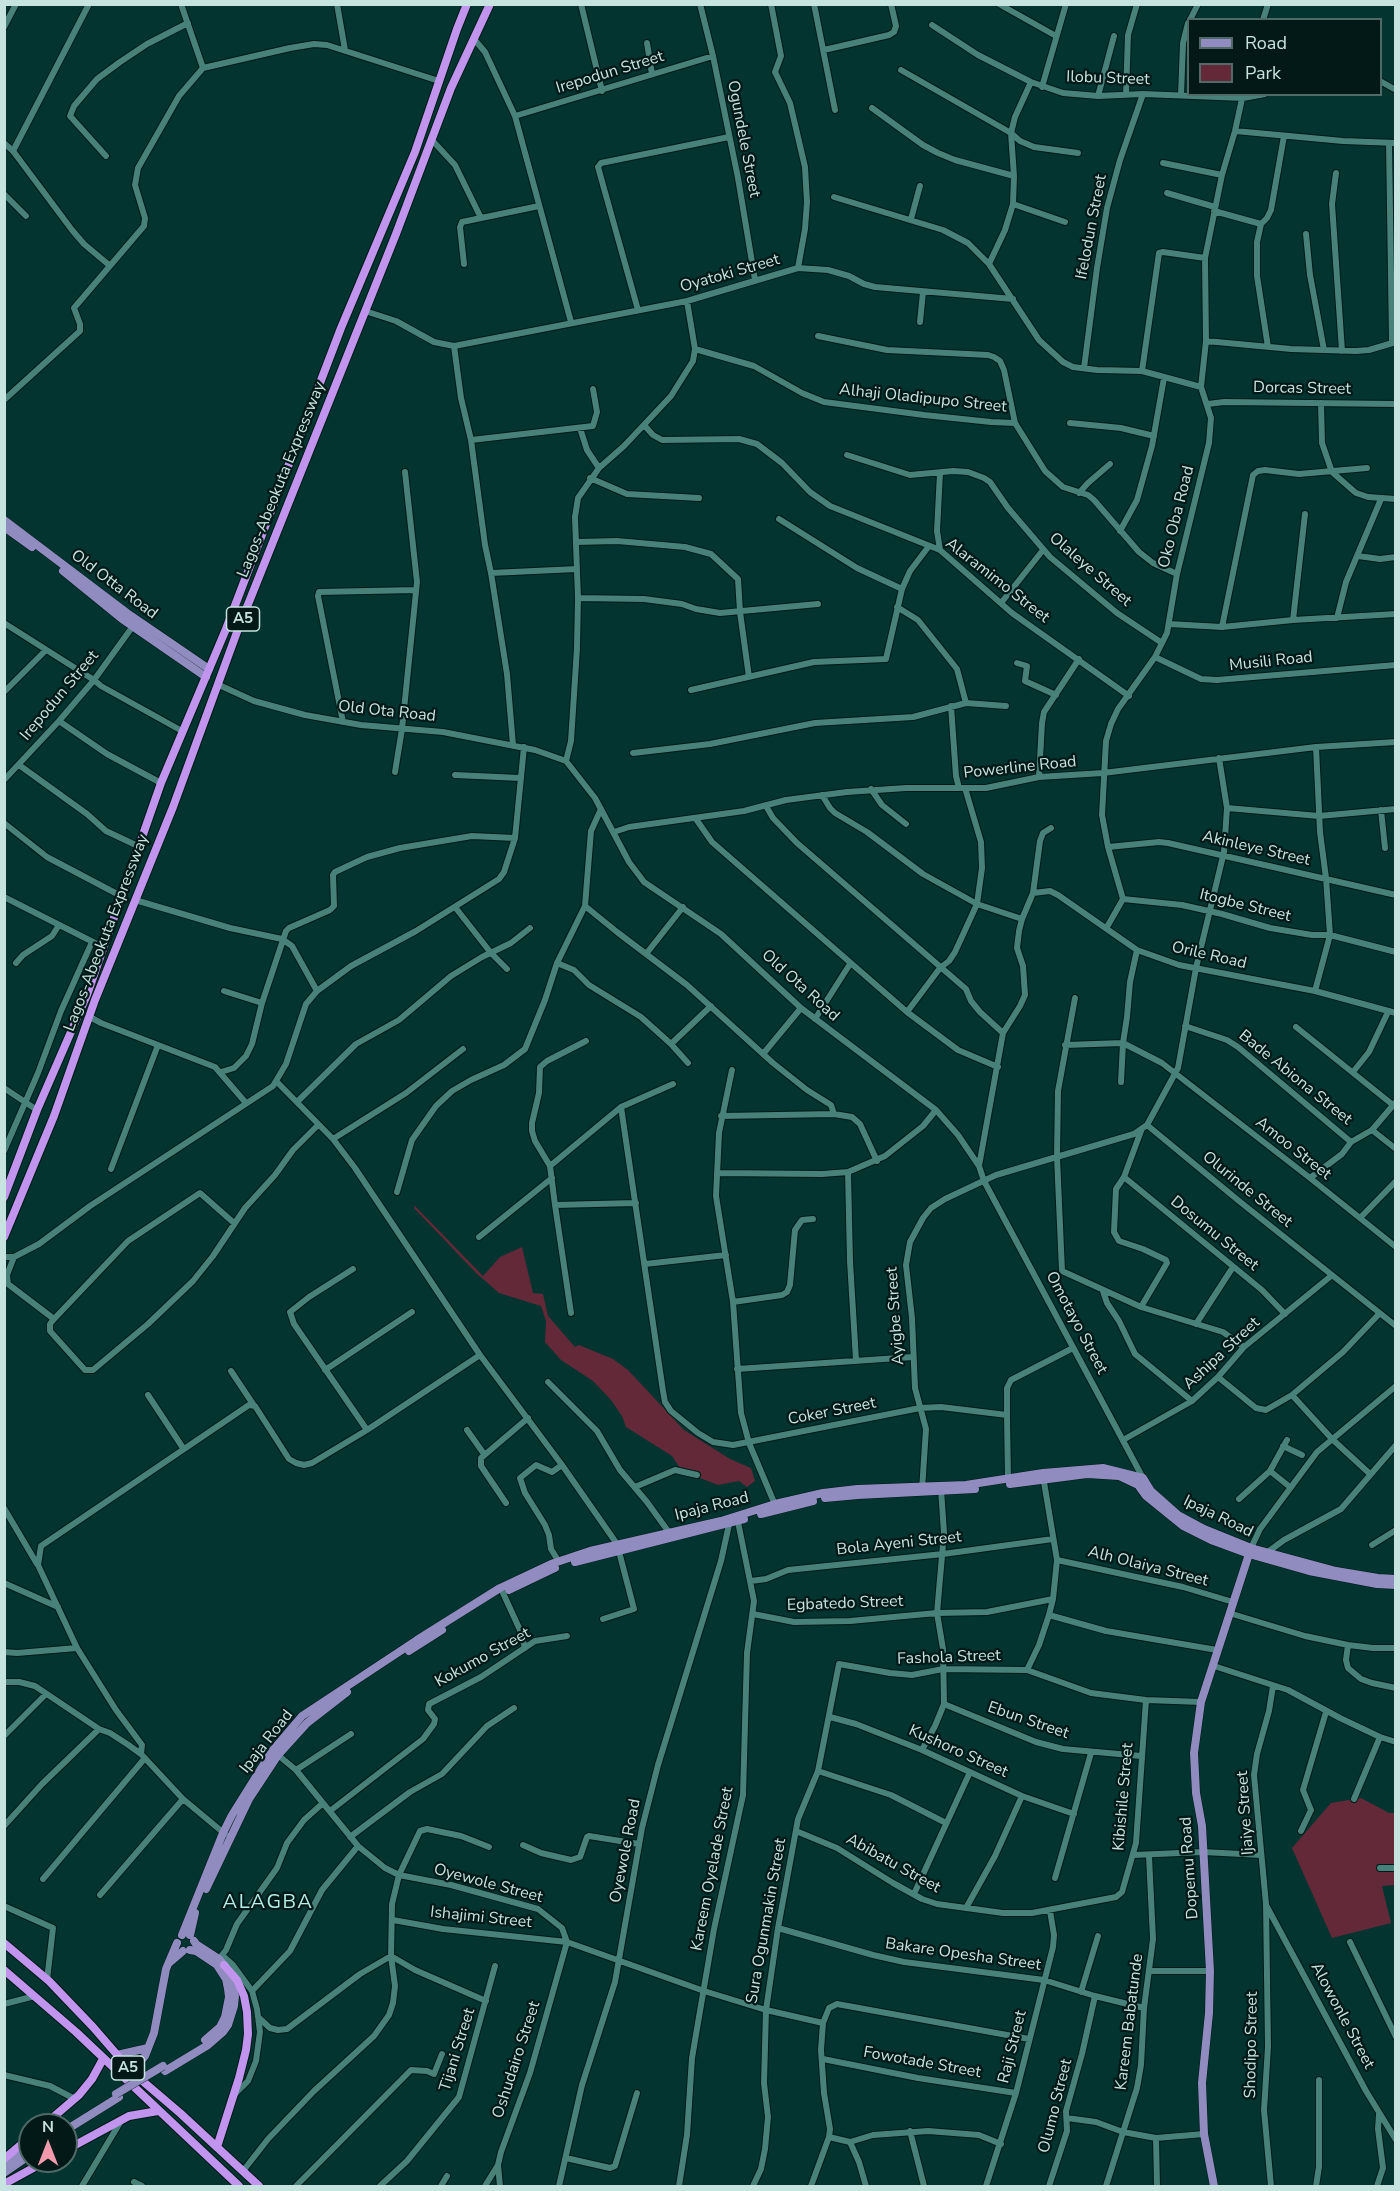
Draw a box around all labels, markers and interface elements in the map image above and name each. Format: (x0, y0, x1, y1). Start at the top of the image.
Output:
legend (1187, 18, 1382, 96)
text: Road (1245, 31, 1287, 55)
street label: Irepodun Street (554, 48, 666, 98)
text: Park (1245, 61, 1281, 85)
street label: Ilobu Street (1066, 68, 1150, 90)
street label: Ogundele Street (722, 79, 764, 199)
street label: Ifelodun Street (1072, 173, 1112, 281)
street label: Oyatoki Street (678, 251, 782, 297)
street label: Lagos-Abeokuta Expressway (234, 379, 330, 581)
street label: Dorcas Street (1253, 379, 1351, 399)
street label: Alhaji Oladipupo Street (838, 381, 1008, 417)
street label: Oko Oba Road (1155, 464, 1199, 570)
street label: Olaleye Street (1045, 529, 1135, 611)
street label: Alaramimo Street (941, 534, 1053, 628)
street label: Old Otta Road (67, 546, 161, 624)
road number: A5 (226, 607, 260, 631)
street label: Irepodun Street (17, 647, 103, 745)
street label: Musili Road (1228, 648, 1314, 676)
street label: Old Ota Road (337, 697, 437, 727)
street label: Powerline Road (963, 753, 1077, 783)
street label: Akinleye Street (1200, 827, 1312, 871)
street label: Lagos-Abeokuta Expressway (60, 832, 154, 1034)
street label: Itogbe Street (1197, 885, 1293, 927)
street label: Orile Road (1170, 938, 1248, 974)
street label: Old Ota Road (757, 946, 843, 1026)
street label: Bade Abiona Street (1234, 1026, 1356, 1130)
street label: Amoo Street (1251, 1113, 1335, 1185)
street label: Olurinde Street (1198, 1148, 1296, 1232)
street label: Dosumu Street (1166, 1193, 1262, 1275)
street label: Ayigbe Street (883, 1266, 909, 1366)
street label: Omotayo Street (1041, 1268, 1111, 1378)
street label: Ashipa Street (1180, 1314, 1264, 1394)
street label: Coker Street (787, 1394, 877, 1430)
street label: Ipaja Road (673, 1489, 751, 1525)
street label: Ipaja Road (1180, 1492, 1256, 1542)
street label: Bola Ayeni Street (836, 1528, 962, 1560)
street label: Alh Olaiya Street (1086, 1543, 1210, 1591)
street label: Egbatedo Street (786, 1592, 904, 1616)
street label: Kokumo Street (432, 1624, 534, 1692)
street label: Fashola Street (897, 1647, 1001, 1669)
street label: Ebun Street (985, 1698, 1071, 1744)
street label: Ipaja Road (236, 1706, 298, 1778)
street label: Kushoro Street (905, 1722, 1011, 1782)
street label: Kibishile Street (1110, 1742, 1138, 1852)
street label: Ijaiye Street (1233, 1770, 1259, 1856)
street label: Kareem Oyelade Street (688, 1785, 738, 1953)
street label: Oyewole Road (607, 1797, 645, 1905)
street label: Dopemu Road (1177, 1816, 1203, 1920)
street label: Abibatu Street (842, 1830, 944, 1898)
street label: Sura Ogunmakin Street (743, 1837, 791, 2005)
street label: Oyewole Street (431, 1860, 545, 1908)
district label: ALAGBA (223, 1891, 313, 1915)
street label: Ishajimi Street (429, 1903, 533, 1933)
street label: Bakare Opesha Street (884, 1935, 1042, 1975)
street label: Kareem Babatunde (1112, 1953, 1148, 2091)
street label: Alowonle Street (1306, 1960, 1378, 2072)
street label: Shodipo Street (1241, 1991, 1263, 2099)
street label: Oshudairo Street (489, 1999, 545, 2121)
street label: Tijani Street (436, 2006, 480, 2094)
street label: Raji Street (995, 2009, 1031, 2085)
street label: Fowotade Street (862, 2043, 982, 2083)
road number: A5 (112, 2056, 144, 2080)
street label: Olumo Street (1035, 2057, 1077, 2155)
north arrow (18, 2113, 78, 2173)
text: N (42, 2116, 54, 2138)

